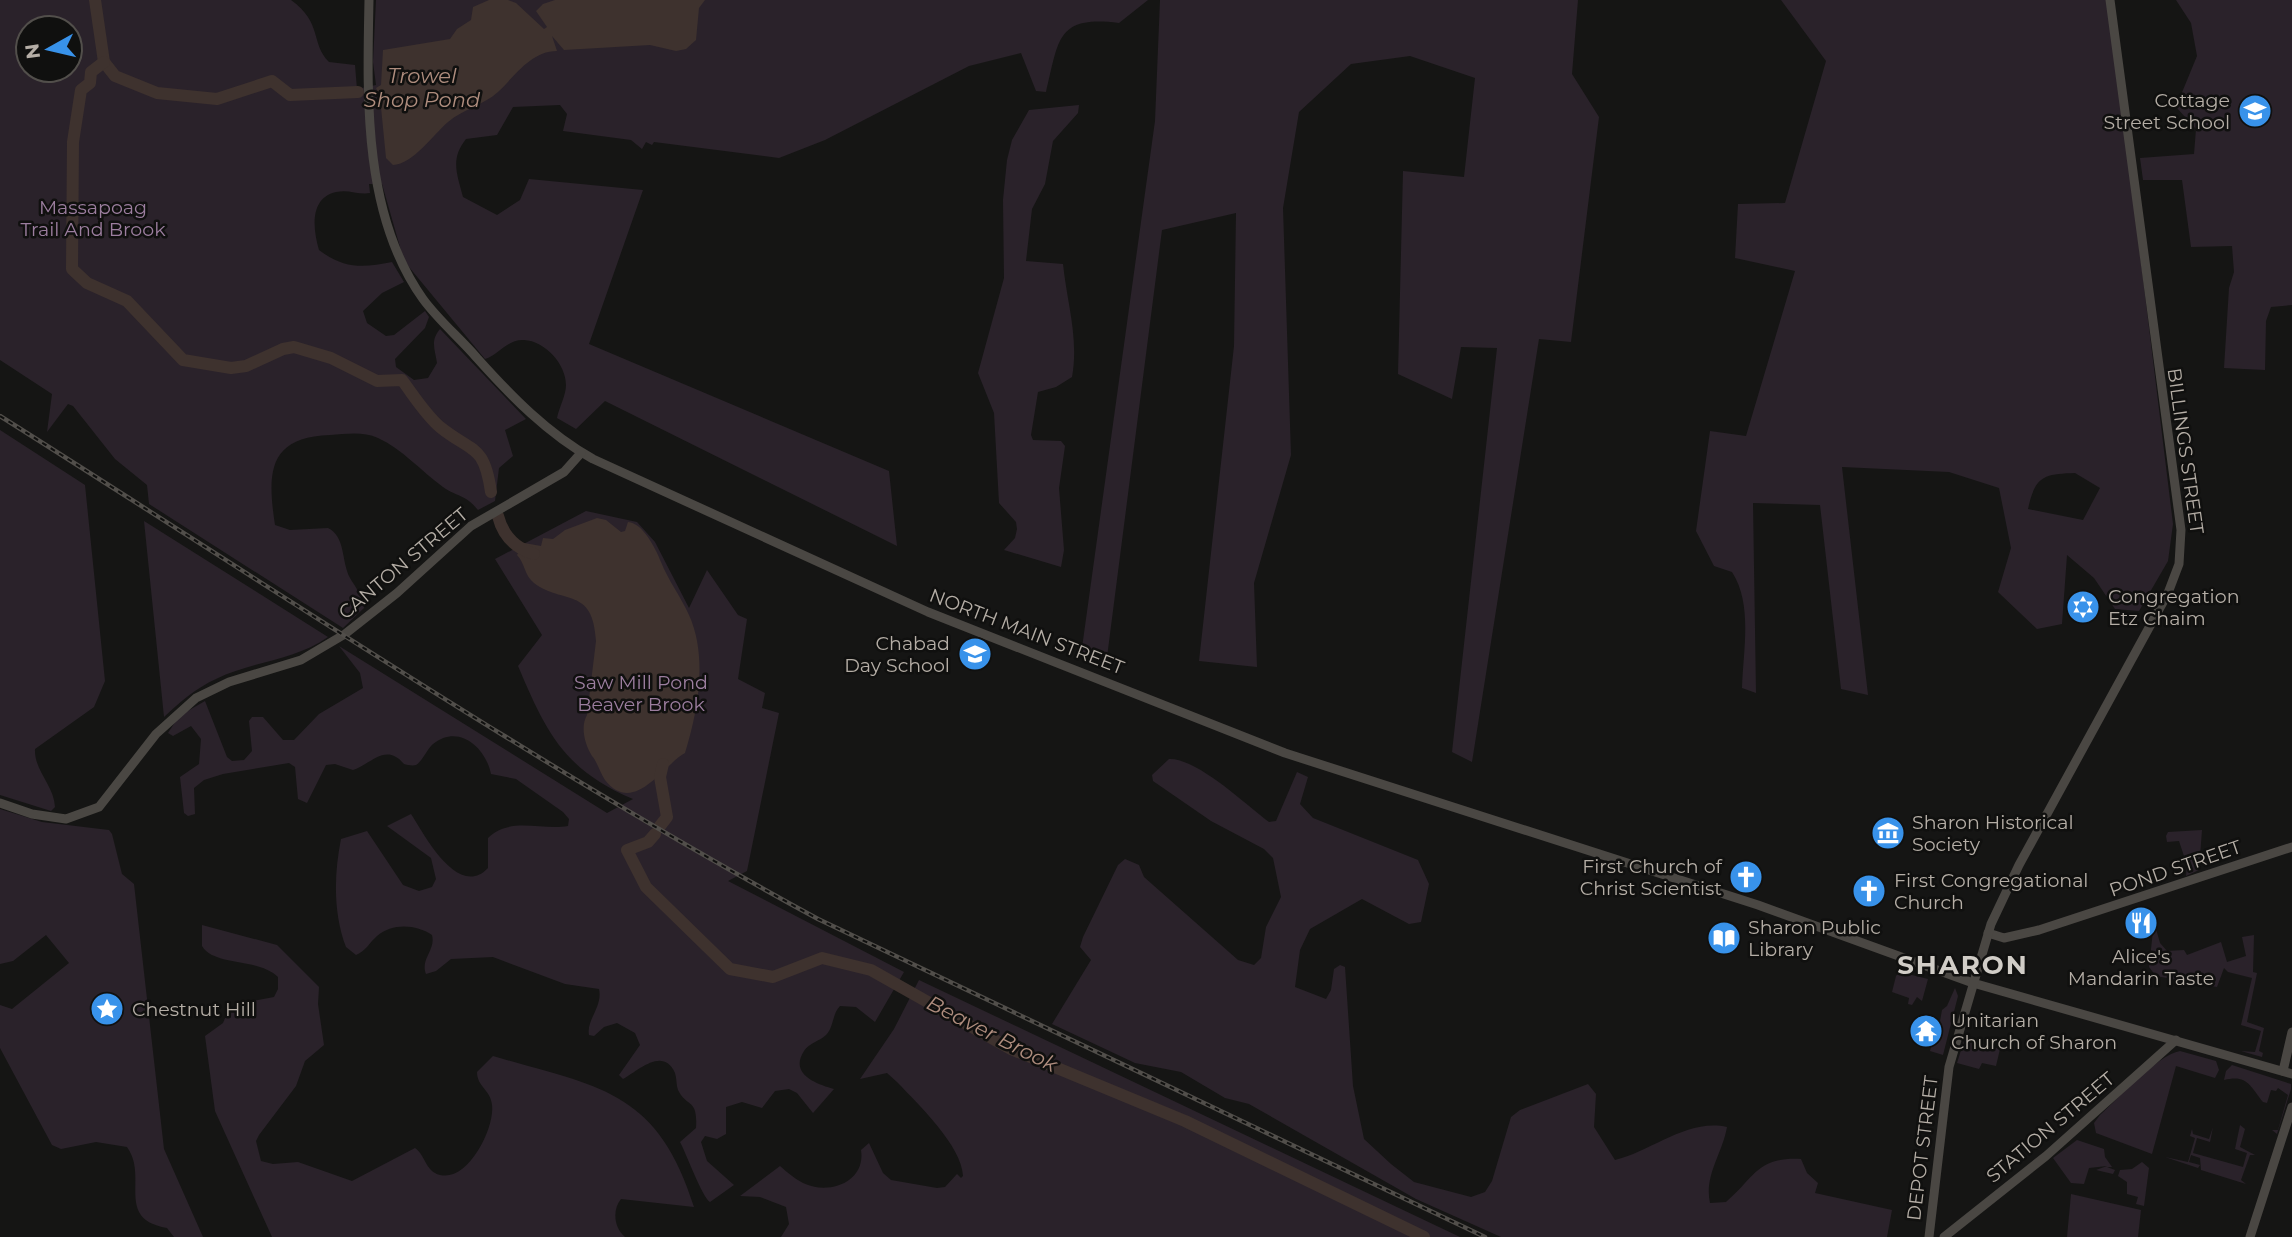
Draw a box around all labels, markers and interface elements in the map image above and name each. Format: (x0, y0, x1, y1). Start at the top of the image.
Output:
north arrow (14, 14, 84, 84)
text: N (20, 42, 45, 61)
water label: Trowel Shop Pond (364, 63, 481, 112)
place label: Cottage Street School (2104, 89, 2230, 134)
school or university icon: Cottage Street School (2236, 92, 2274, 130)
park label: Massapoag Trail And Brook (20, 196, 166, 241)
street label: BILLINGS STREET (2162, 367, 2209, 536)
street label: CANTON STREET (334, 503, 473, 624)
street label: NORTH MAIN STREET (926, 584, 1127, 679)
place label: Congregation Etz Chaim (2108, 585, 2239, 630)
synagogue icon: Congregation Etz Chaim (2064, 588, 2102, 626)
place label: Chabad Day School (844, 632, 950, 677)
school or university icon: Chabad Day School (956, 635, 994, 673)
park label: Saw Mill Pond Beaver Brook (574, 671, 708, 716)
place label: Sharon Historical Society (1912, 811, 2074, 856)
museum icon: Sharon Historical Society (1869, 814, 1907, 852)
street label: POND STREET (2106, 835, 2244, 902)
place label: First Church of Christ Scientist (1580, 855, 1724, 900)
church icon: First Church of Christ Scientist (1727, 858, 1765, 896)
place label: First Congregational Church (1894, 869, 2088, 914)
church icon: First Congregational Church (1850, 872, 1888, 910)
restaurant icon: Alice's Mandarin Taste (2122, 904, 2160, 942)
place label: Sharon Public Library (1748, 916, 1881, 961)
library icon: Sharon Public Library (1705, 919, 1743, 957)
place label: Alice's Mandarin Taste (2068, 945, 2214, 990)
district label: SHARON (1897, 949, 2029, 981)
place icon: Chestnut Hill (88, 990, 126, 1028)
water label: Beaver Brook (923, 990, 1063, 1078)
place label: Chestnut Hill (132, 998, 256, 1021)
place label: Unitarian Church of Sharon (1951, 1009, 2117, 1054)
temple icon: Unitarian Church of Sharon (1907, 1012, 1945, 1050)
street label: STATION STREET (1982, 1067, 2119, 1188)
street label: DEPOT STREET (1902, 1074, 1943, 1222)

